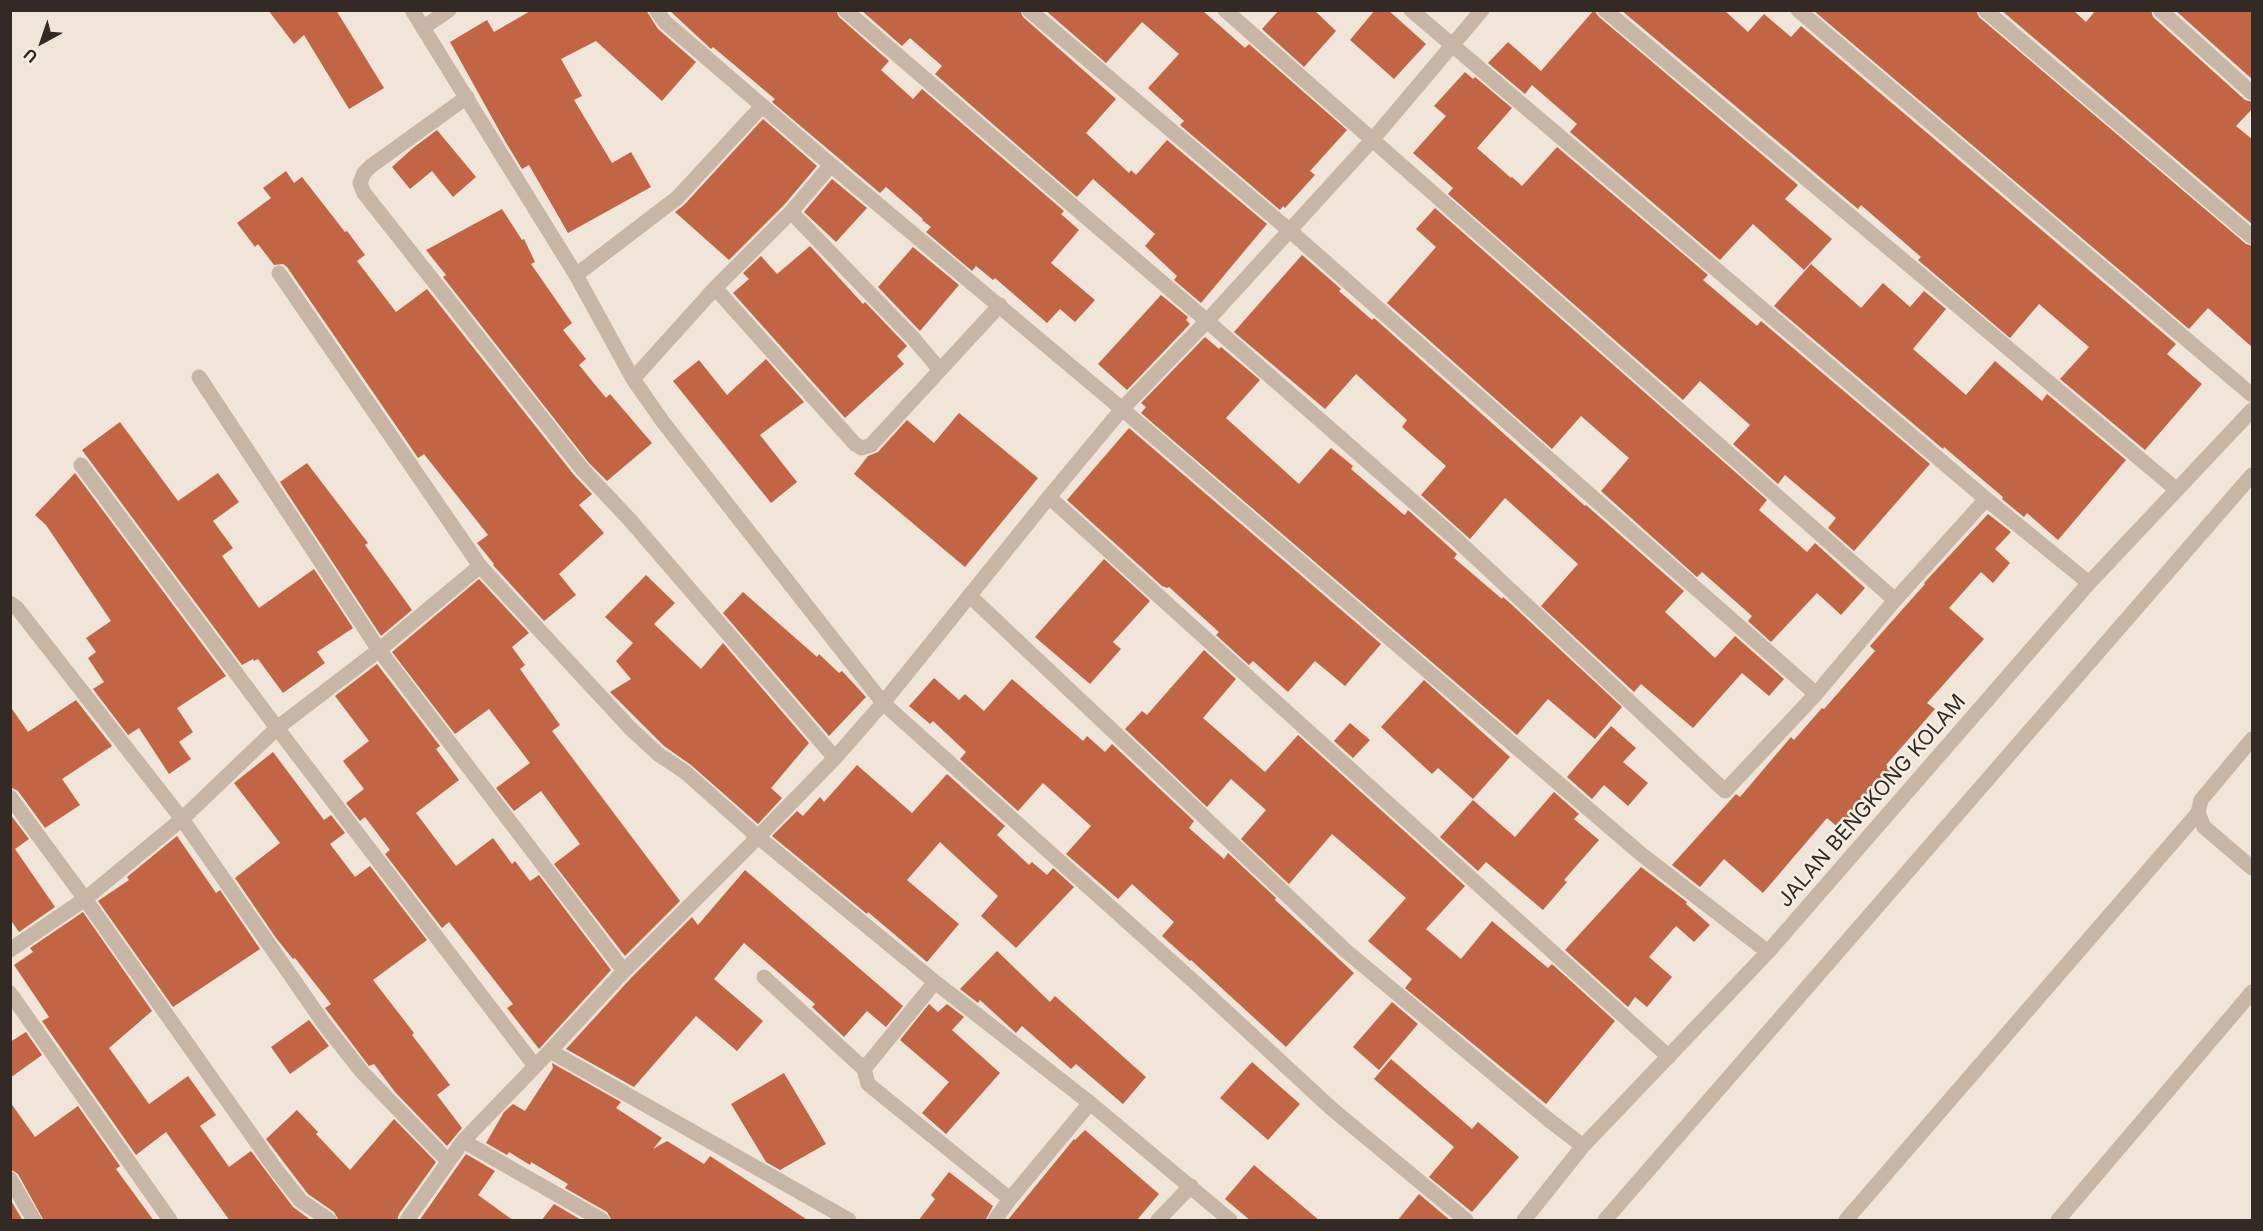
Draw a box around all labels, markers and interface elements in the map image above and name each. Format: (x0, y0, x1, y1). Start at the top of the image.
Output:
north arrow (12, 12, 72, 72)
text: U (20, 44, 41, 67)
street label: JALAN BENGKONG KOLAM (1773, 689, 1971, 913)

